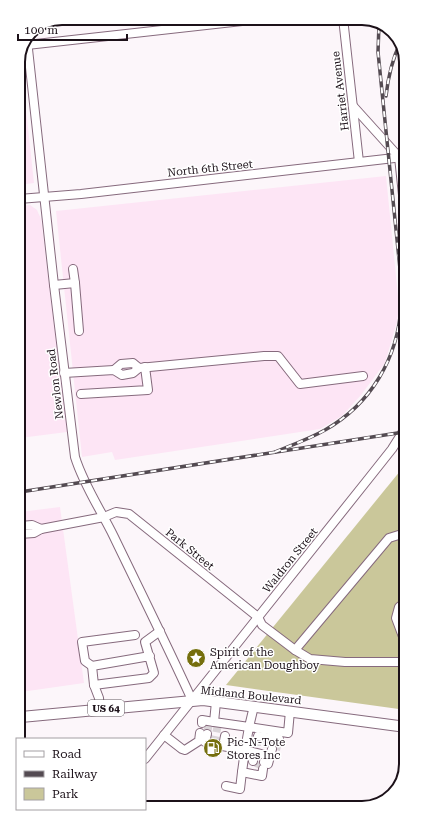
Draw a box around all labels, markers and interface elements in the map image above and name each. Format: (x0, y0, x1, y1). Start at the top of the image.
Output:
scale bar (18, 16, 127, 42)
text: 100 m (24, 23, 58, 37)
street label: Harriet Avenue (329, 50, 352, 131)
street label: North 6th Street (167, 158, 253, 179)
street label: Newlon Road (45, 348, 66, 420)
street label: Waldron Street (260, 525, 321, 595)
street label: Park Street (163, 526, 217, 573)
place label: Spirit of the American Doughboy (210, 646, 320, 672)
place icon: Spirit of the American Doughboy (185, 647, 207, 669)
street label: Midland Boulevard (200, 684, 302, 707)
road number: US 64 (88, 700, 124, 716)
place label: Pic-N-Tote Stores Inc (227, 736, 285, 762)
fuel station icon: Pic-N-Tote Stores Inc (202, 737, 224, 759)
legend (16, 738, 146, 810)
text: Road (52, 747, 82, 761)
text: Railway (52, 767, 98, 781)
text: Park (52, 787, 79, 801)

